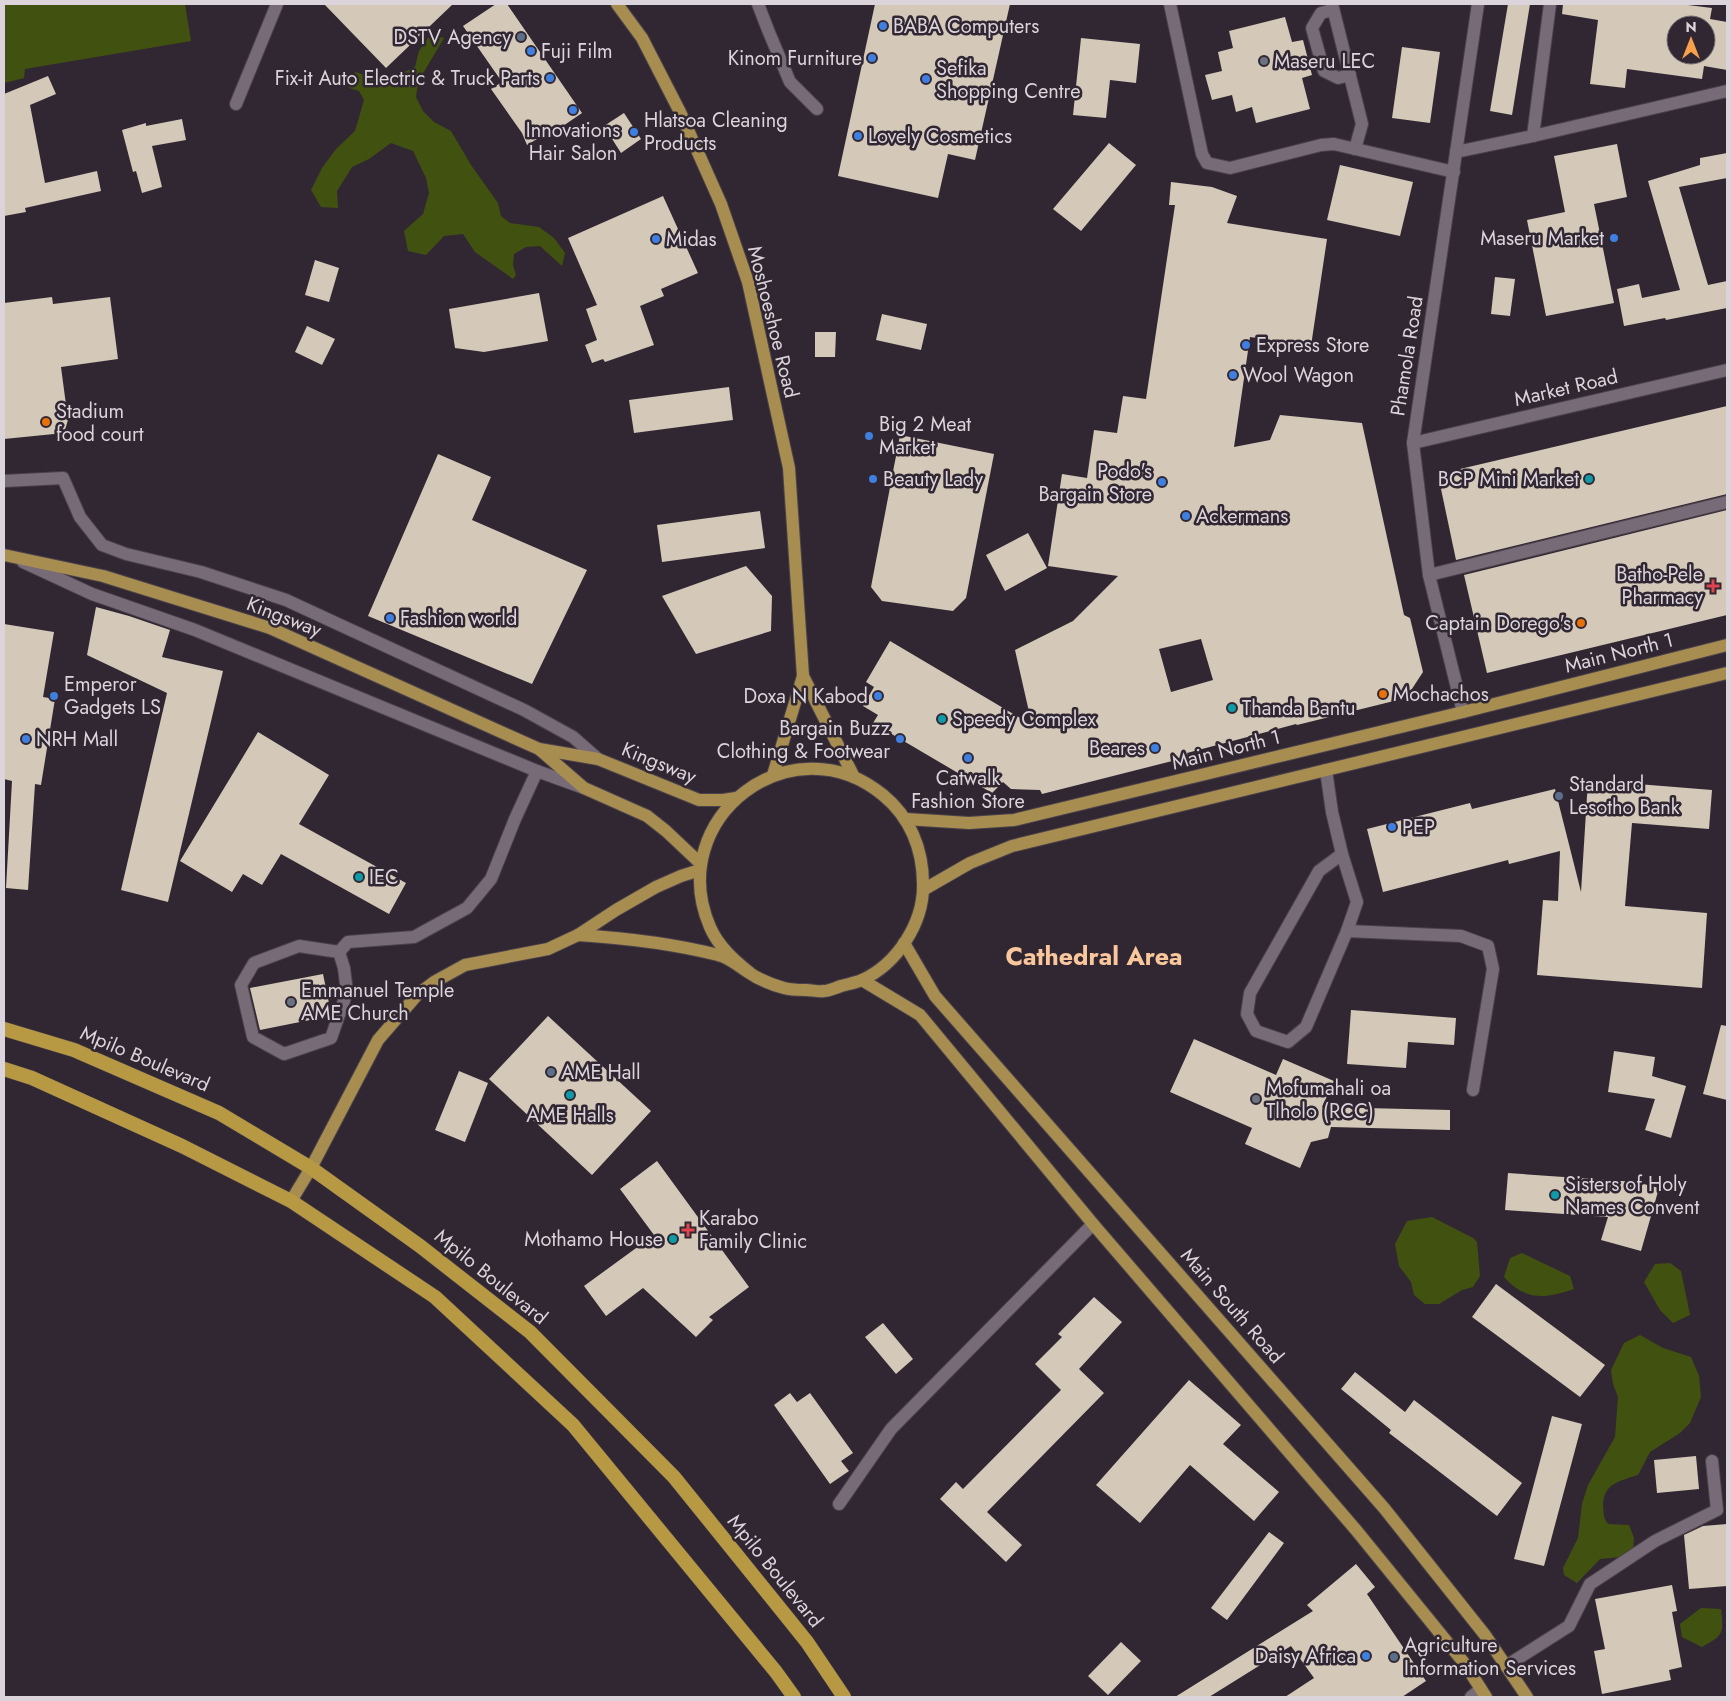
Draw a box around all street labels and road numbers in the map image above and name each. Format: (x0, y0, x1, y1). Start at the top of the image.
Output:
street label: Moshoeshoe Road (740, 243, 806, 401)
street label: Phamola Road (1383, 294, 1431, 418)
street label: Market Road (1511, 362, 1621, 414)
street label: Kingsway (242, 589, 326, 645)
street label: Main North 1 (1562, 625, 1676, 681)
street label: Main North 1 (1169, 722, 1283, 778)
street label: Kingsway (617, 735, 701, 791)
street label: Mpilo Boulevard (76, 1019, 214, 1099)
street label: Mpilo Boulevard (428, 1222, 554, 1332)
street label: Main South Road (1174, 1242, 1290, 1370)
street label: Mpilo Boulevard (720, 1508, 830, 1634)

